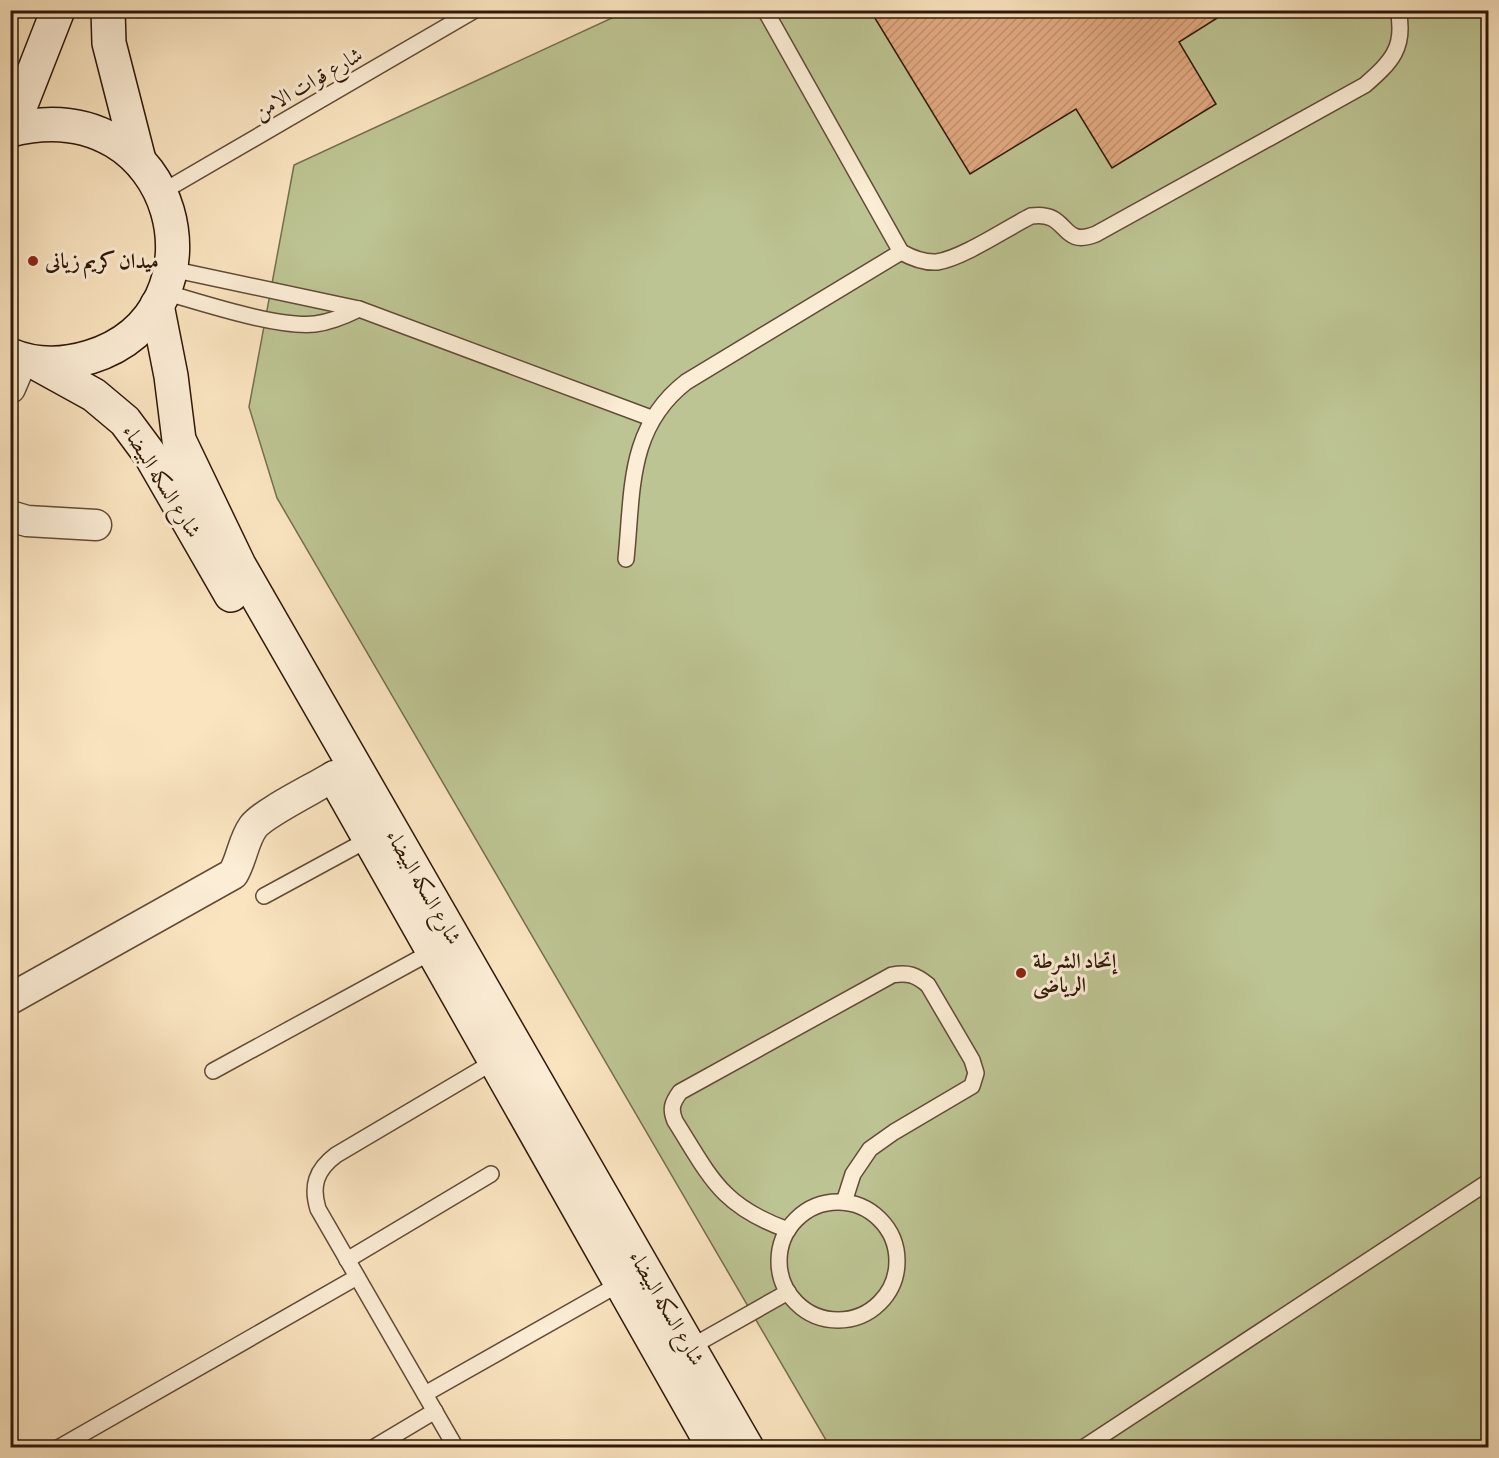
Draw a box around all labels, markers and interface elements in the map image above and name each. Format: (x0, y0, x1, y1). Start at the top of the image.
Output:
street label: شارع قوات الامن (249, 42, 370, 129)
place label: ميدان كريم زيانى (44, 249, 159, 279)
marker: ميدان كريم زيانى (26, 254, 40, 268)
street label: شارع السكه البيضاء (113, 420, 206, 545)
street label: شارع السكه البيضاء (376, 825, 467, 952)
place label: إتحاد الشرطة الرياضى (1033, 949, 1118, 1000)
marker: إتحاد الشرطة الرياضى (1014, 966, 1028, 980)
street label: شارع السكه البيضاء (619, 1246, 710, 1373)

